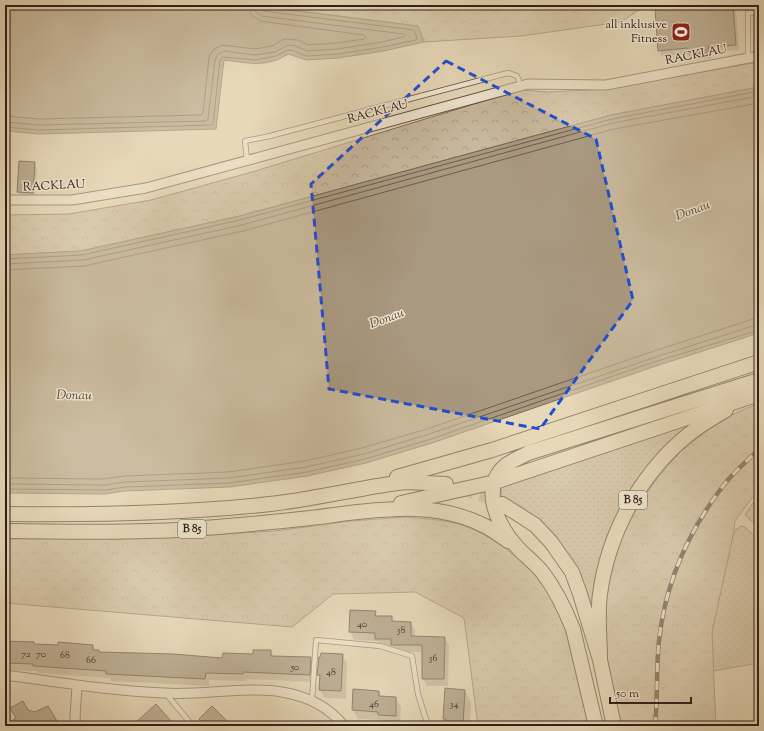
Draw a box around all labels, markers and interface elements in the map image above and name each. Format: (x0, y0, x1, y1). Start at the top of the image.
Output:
place label: all inklusive Fitness (605, 16, 667, 48)
sports icon: all inklusive Fitness (670, 21, 692, 43)
street label: RACKLAU (664, 40, 728, 70)
street label: RACKLAU (346, 95, 411, 129)
street label: RACKLAU (22, 175, 86, 197)
water label: Donau (673, 196, 713, 226)
water label: Donau (367, 304, 407, 334)
water label: Donau (56, 387, 92, 405)
road number: B 85 (619, 491, 647, 509)
road number: B 85 (178, 520, 206, 538)
house number: 40 (357, 617, 367, 632)
house number: 38 (396, 623, 406, 638)
house number: 72 (21, 647, 31, 662)
house number: 70 (36, 647, 46, 662)
house number: 68 (60, 648, 70, 663)
house number: 36 (429, 651, 437, 666)
house number: 66 (86, 653, 96, 668)
house number: 50 (290, 660, 299, 675)
house number: 48 (326, 665, 336, 680)
scale bar (610, 679, 691, 705)
text: 50 m (615, 685, 639, 703)
house number: 46 (369, 697, 379, 712)
house number: 34 (449, 697, 459, 712)

